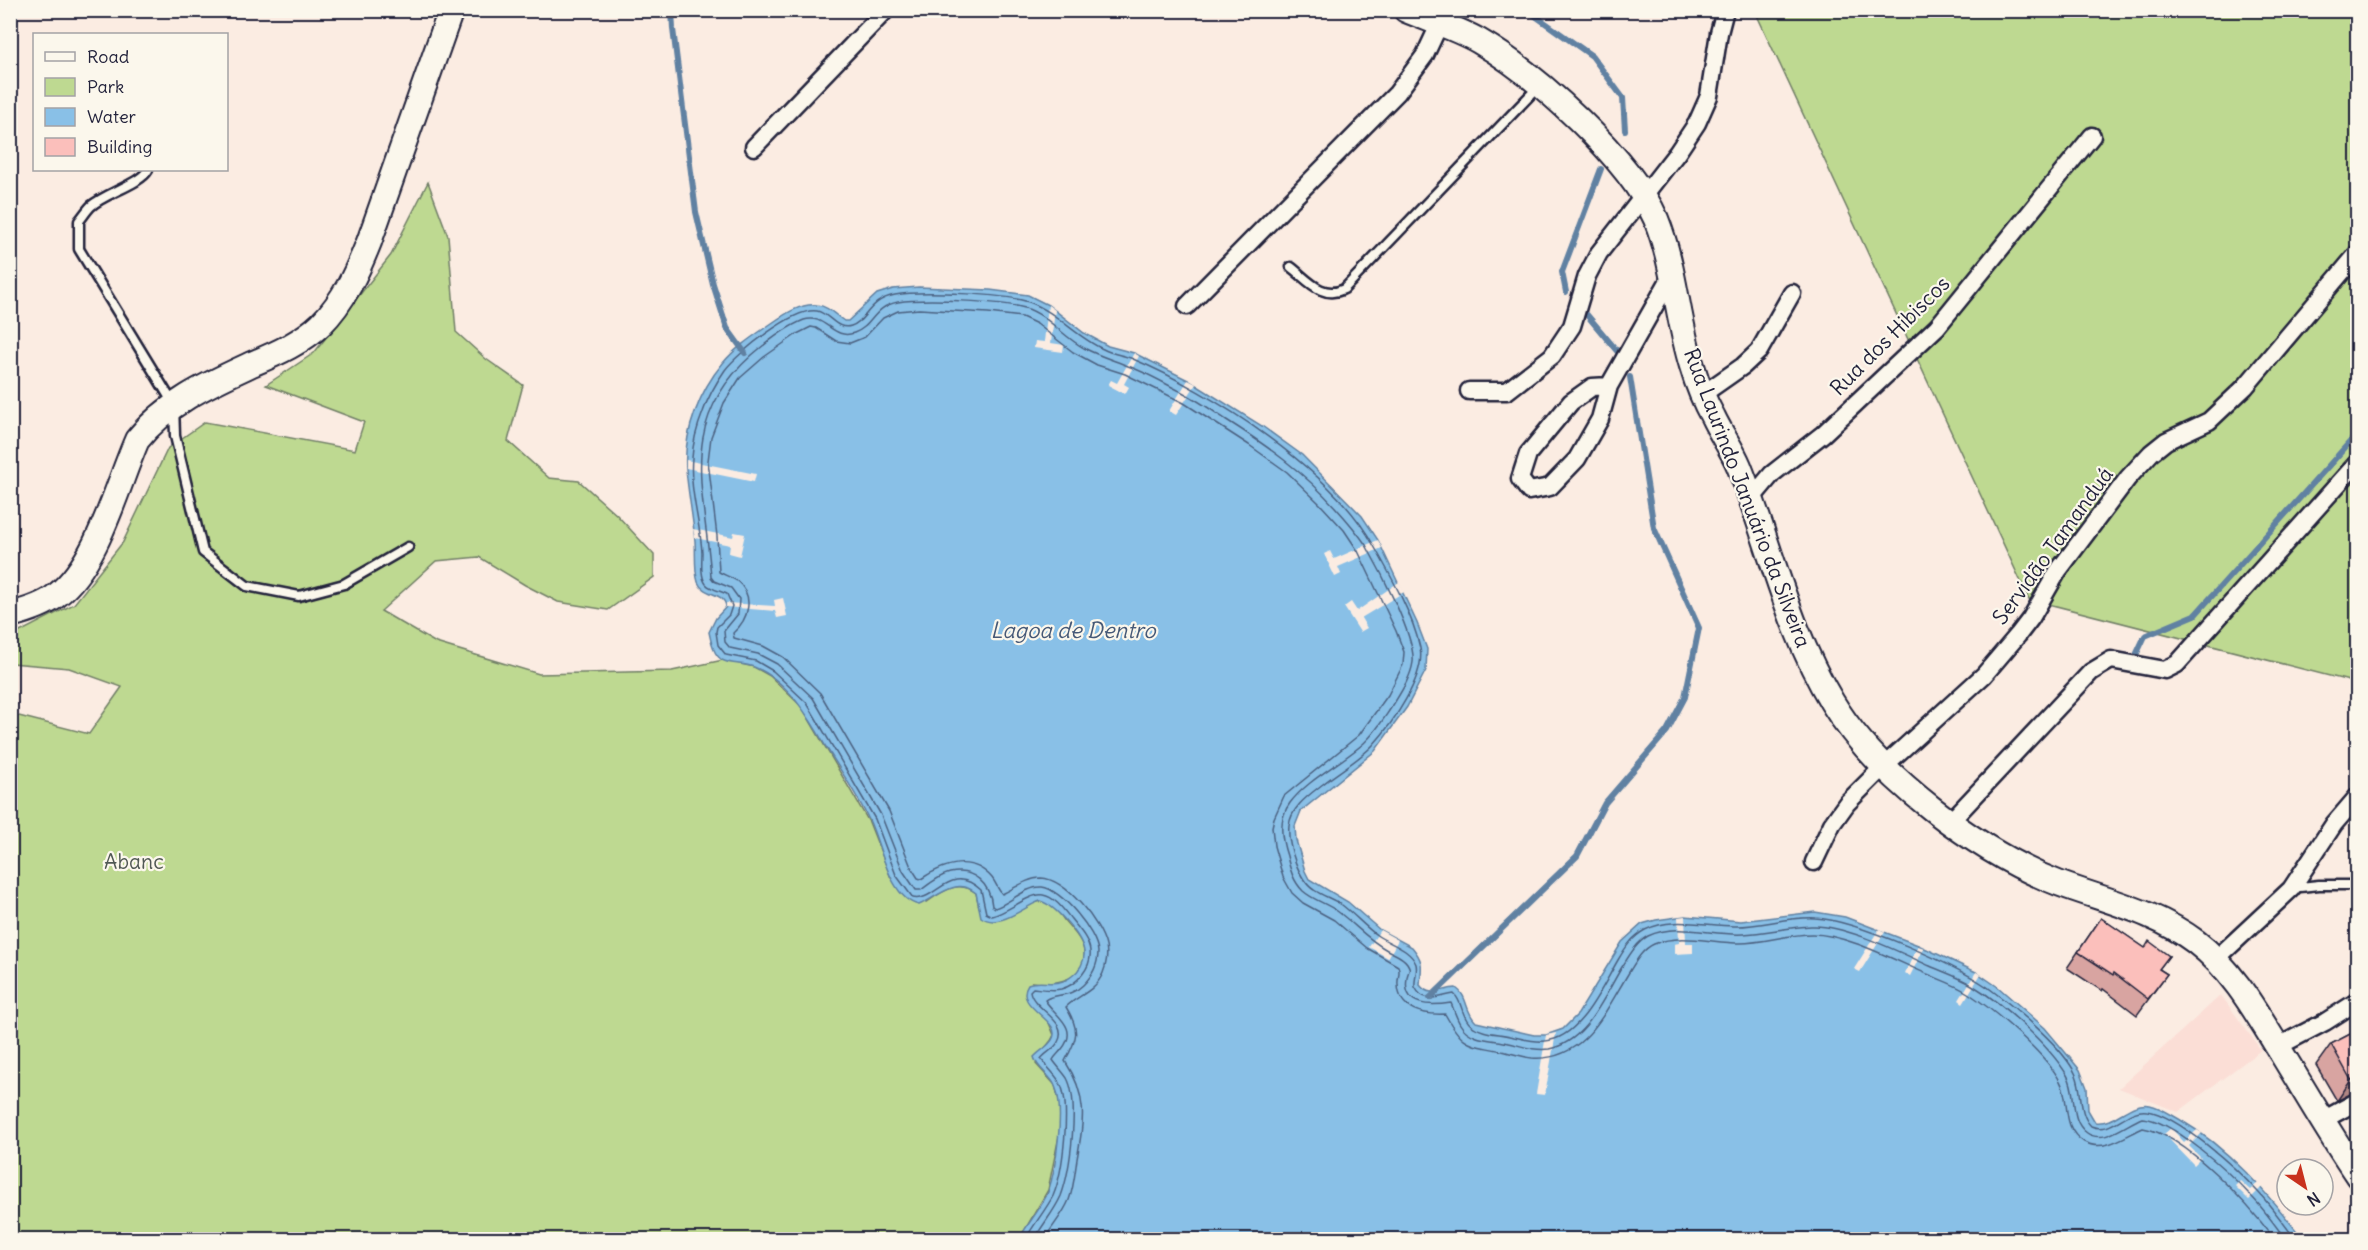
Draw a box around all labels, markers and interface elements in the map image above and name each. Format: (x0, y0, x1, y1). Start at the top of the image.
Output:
legend (33, 33, 228, 171)
text: Road (87, 45, 130, 68)
text: Park (87, 75, 124, 98)
text: Water (87, 105, 137, 128)
text: Building (87, 135, 152, 158)
street label: Rua dos Hibiscos (1824, 270, 1955, 401)
street label: Rua Laurindo Januário da Silveira (1678, 344, 1817, 651)
street label: Servidão Tamanduá (1986, 462, 2119, 630)
water label: Lagoa de Dentro (990, 616, 1157, 644)
park label: Abanc (104, 848, 164, 875)
north arrow (2275, 1157, 2335, 1217)
text: N (2303, 1188, 2324, 1211)

